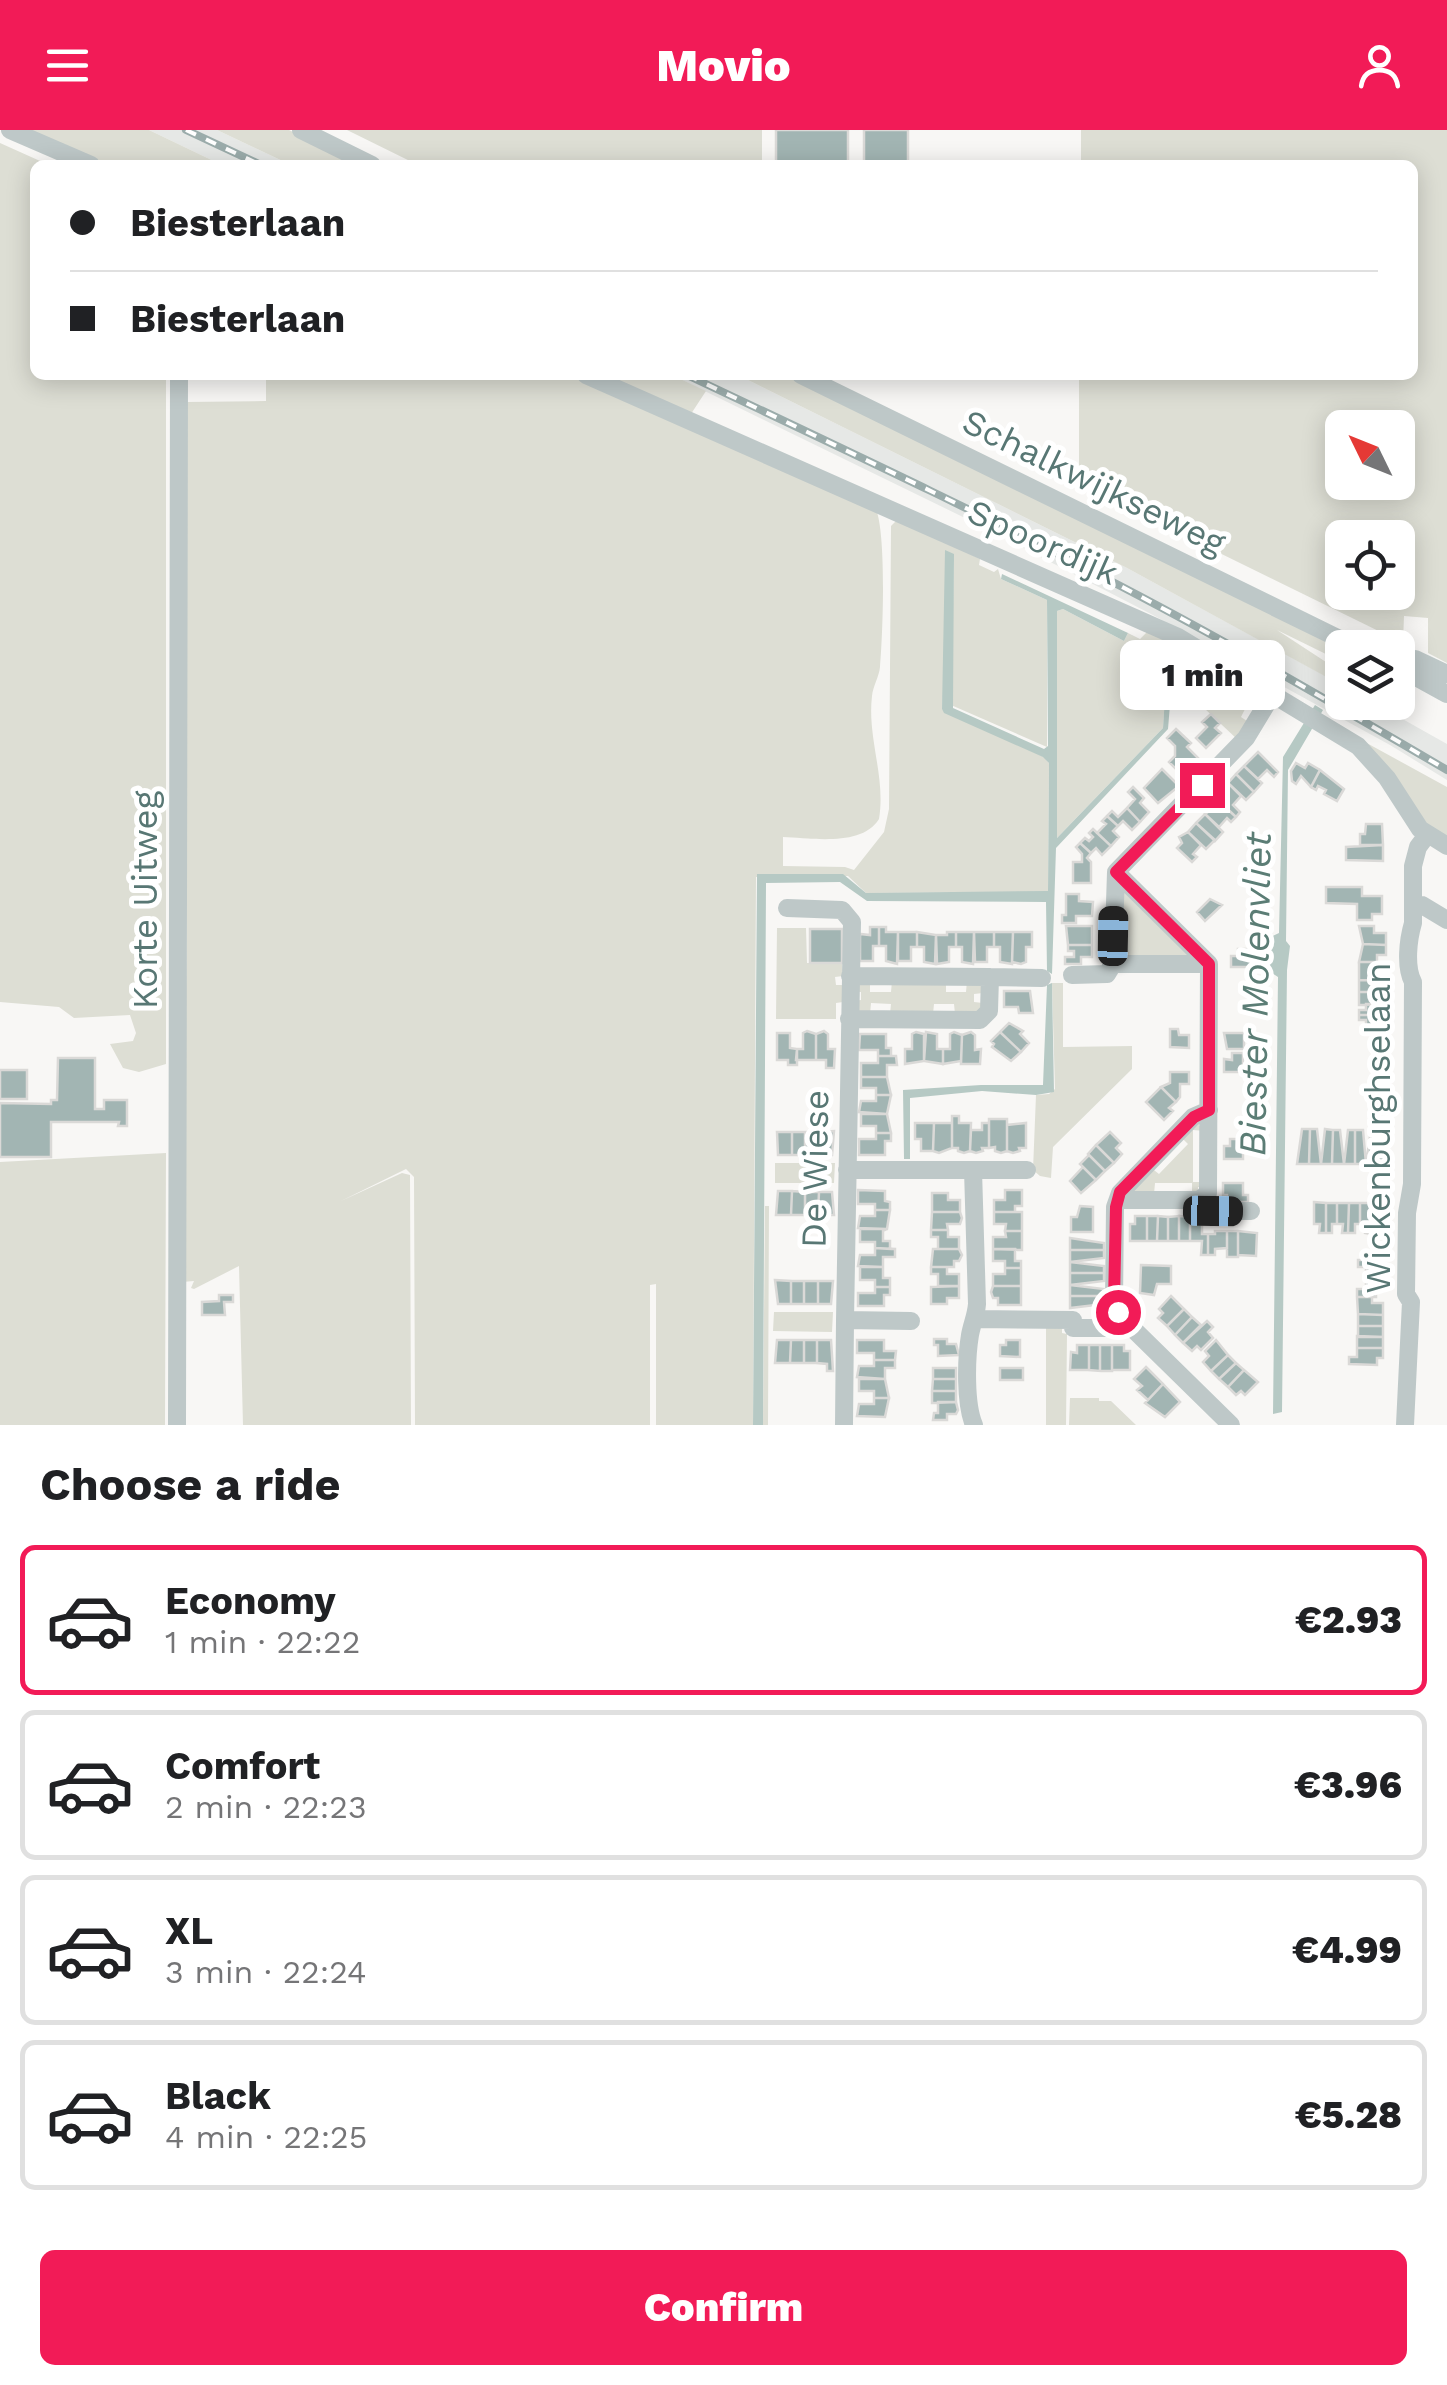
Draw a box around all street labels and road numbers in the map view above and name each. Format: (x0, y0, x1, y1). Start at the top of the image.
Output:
street label: Schalkwijkseweg (956, 400, 1233, 564)
street label: Spoordijk (961, 490, 1125, 594)
street label: Korte Uitweg (124, 790, 166, 1009)
street label: Wickenburghselaan (1357, 962, 1399, 1294)
street label: De Wiese (793, 1089, 837, 1249)

